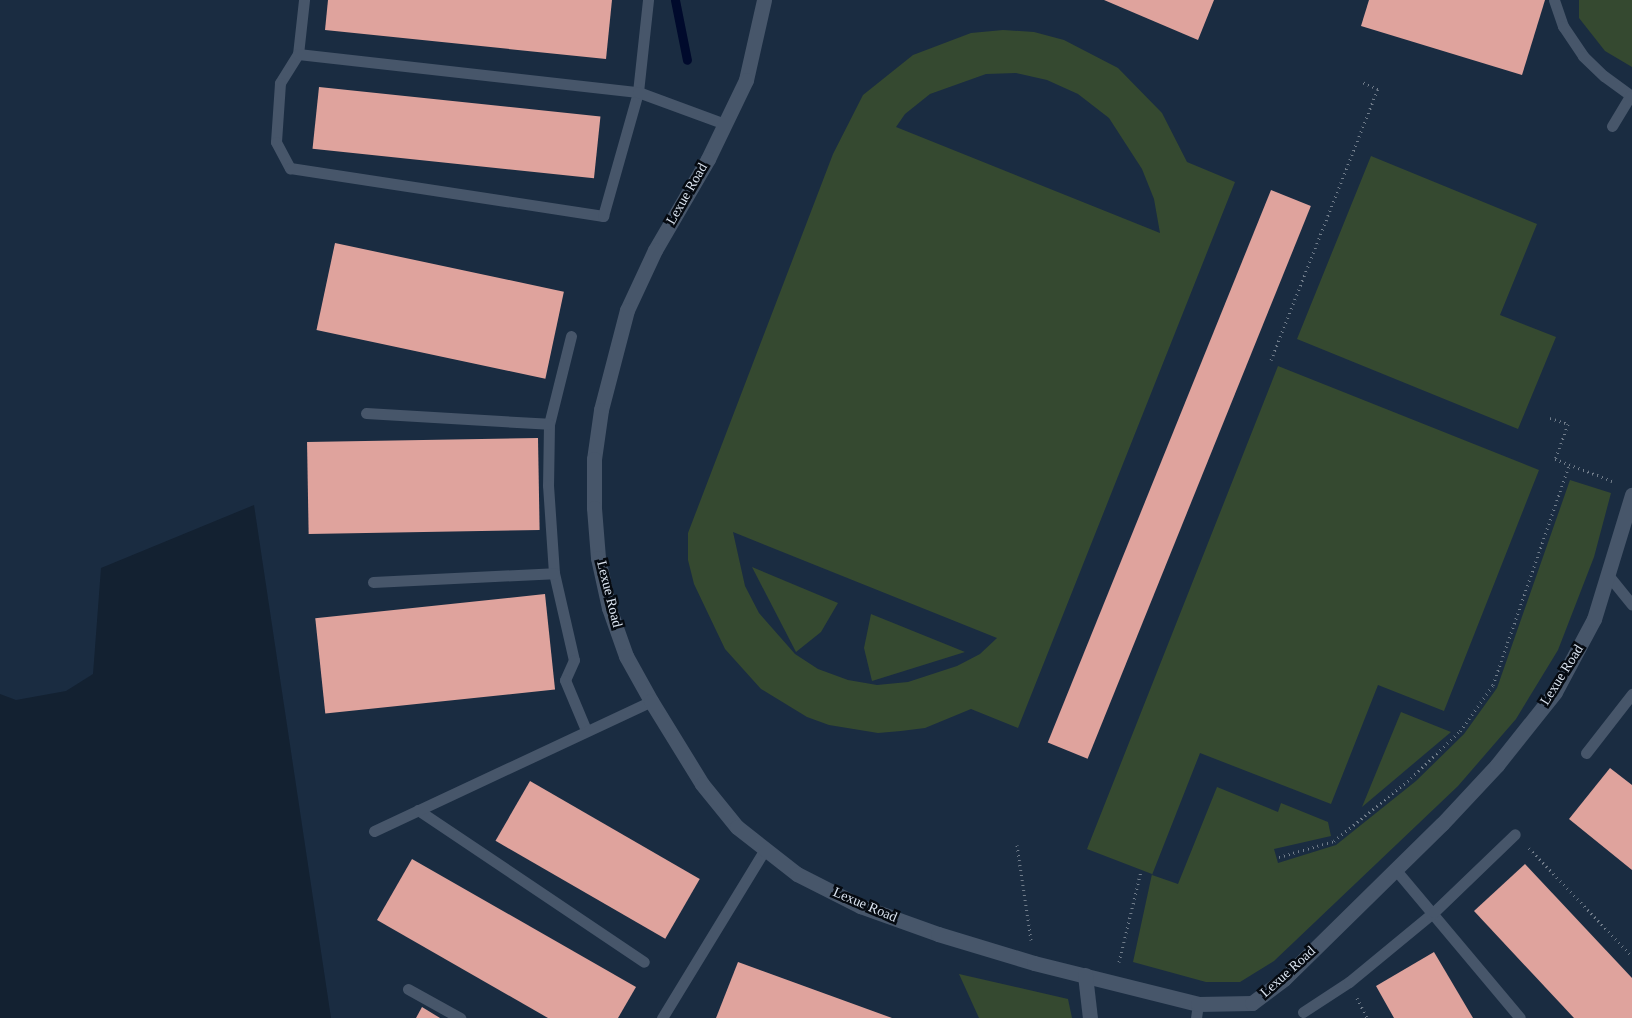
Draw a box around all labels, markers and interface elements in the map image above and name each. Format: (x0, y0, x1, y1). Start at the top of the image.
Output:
street label: Lexue Road (661, 157, 713, 231)
street label: Lexue Road (592, 556, 626, 632)
street label: Lexue Road (1535, 639, 1589, 711)
street label: Lexue Road (827, 883, 903, 927)
street label: Lexue Road (1255, 941, 1321, 1003)

